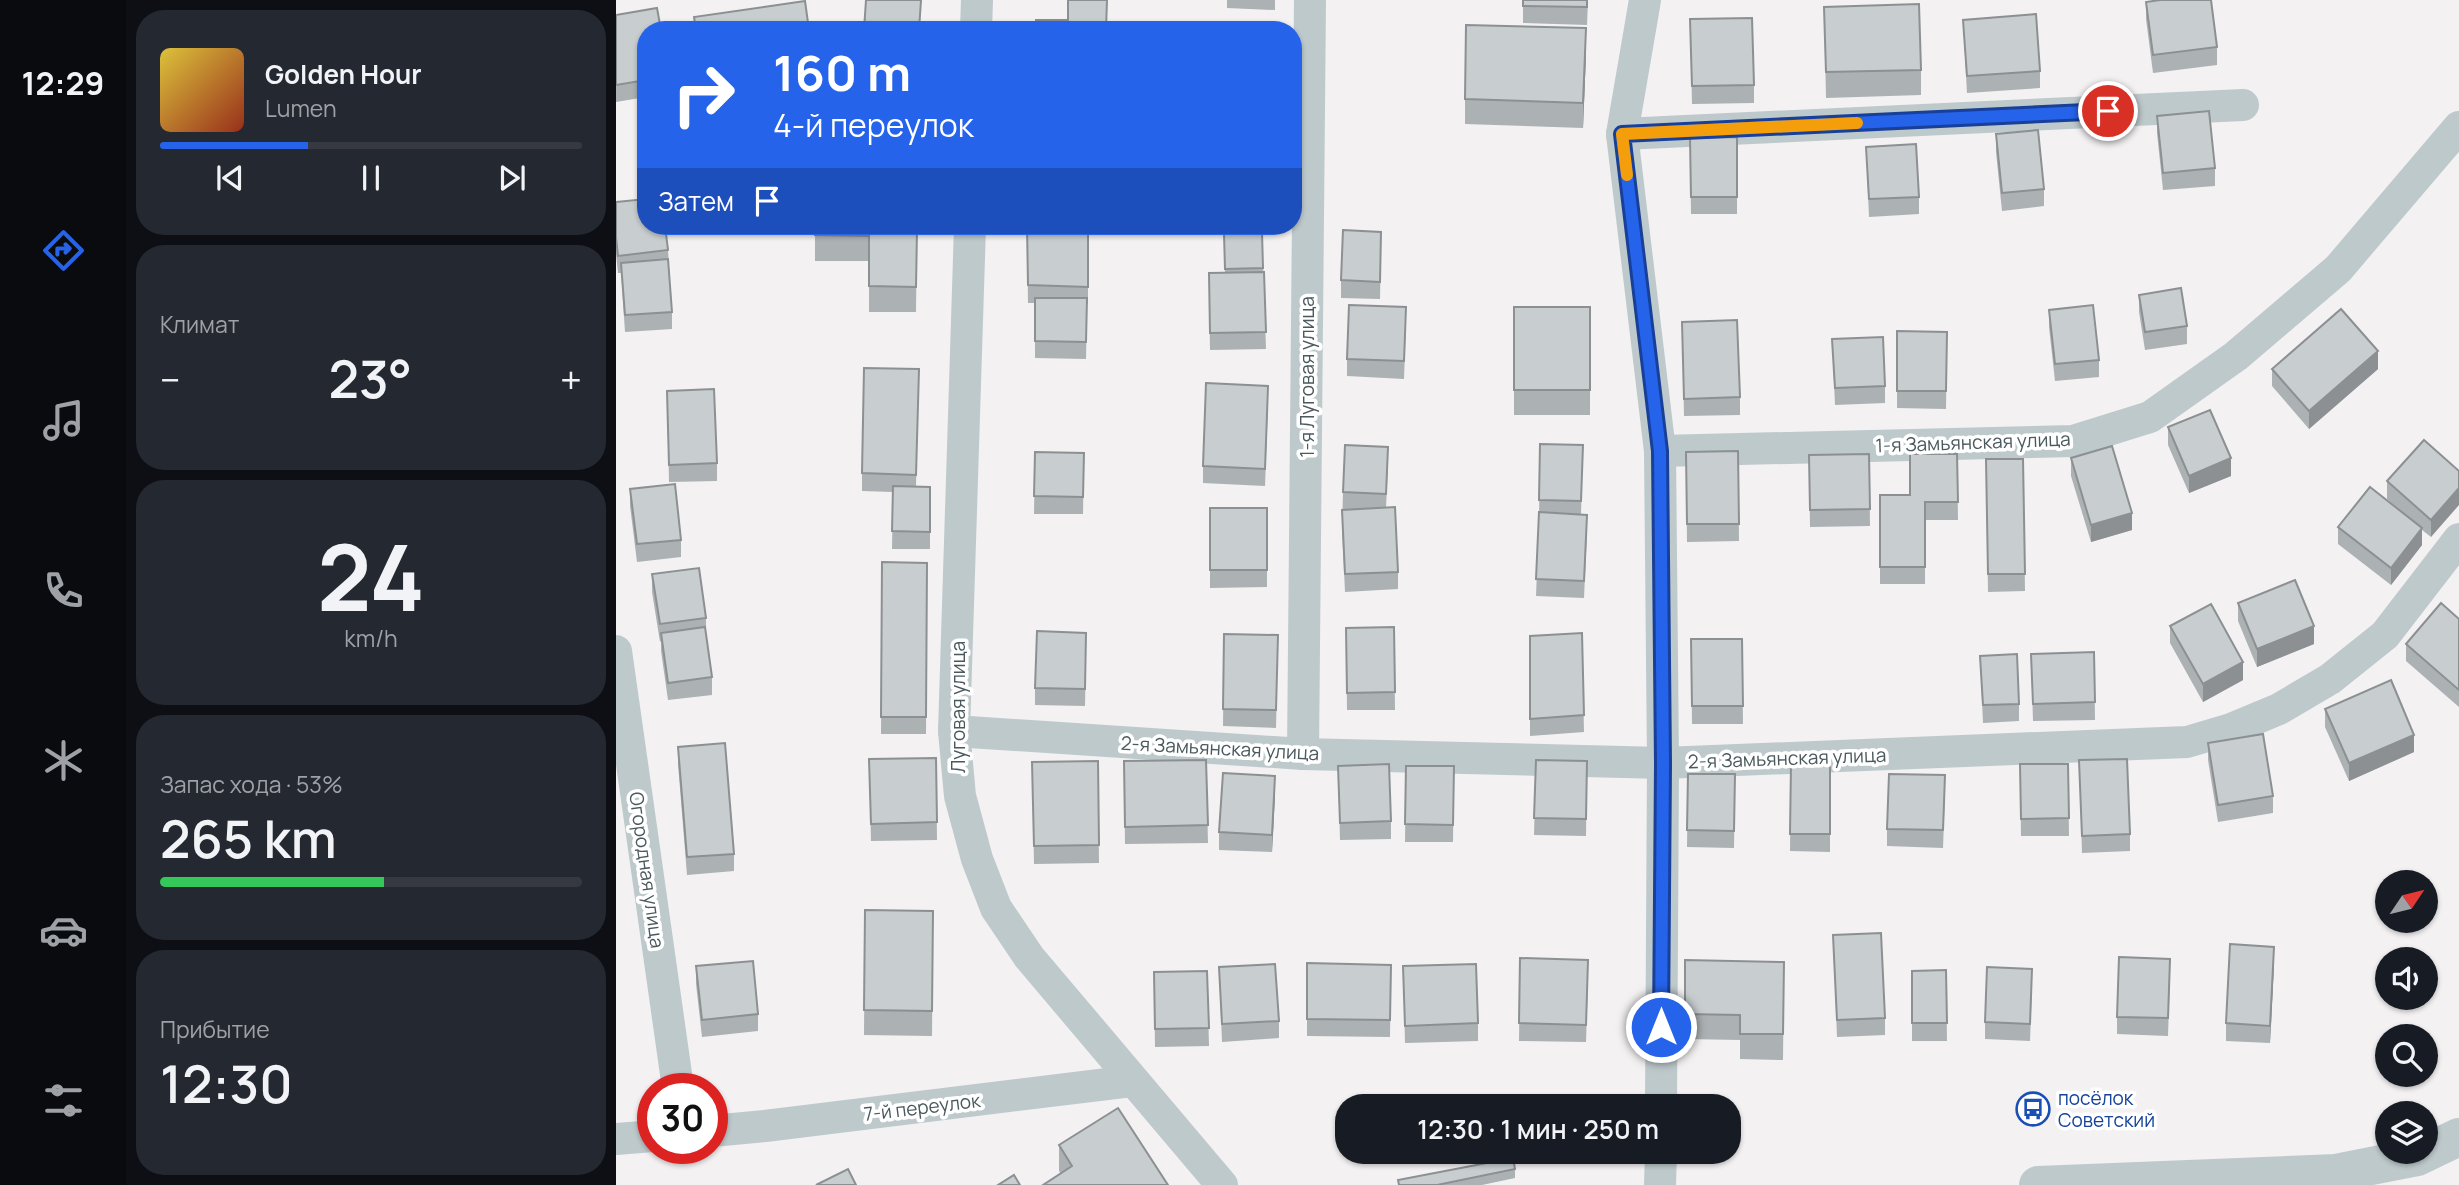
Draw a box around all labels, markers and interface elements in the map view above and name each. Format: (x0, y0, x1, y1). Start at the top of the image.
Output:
text: 160 m (773, 39, 911, 106)
icon: right (658, 49, 749, 140)
text: Golden Hour (265, 56, 422, 92)
text: 12:29 (22, 61, 104, 105)
pin (2078, 81, 2138, 141)
text: Lumen (265, 92, 337, 124)
icon: arrive (2089, 92, 2127, 130)
text: 4-й переулок (773, 103, 974, 147)
icon: previous (211, 159, 249, 197)
icon: pause (352, 159, 390, 197)
icon: next (493, 159, 531, 197)
icon: arrive (748, 182, 786, 220)
text: Затем (658, 183, 734, 219)
icon: directions (39, 226, 88, 275)
street label: 1-я Луговая улица (1294, 296, 1320, 458)
text: Климат (160, 308, 239, 340)
text: 23° (328, 343, 412, 414)
text: − (160, 353, 181, 405)
text: + (560, 353, 582, 405)
icon: music (39, 396, 88, 445)
street label: 1-я Замьянская улица (1875, 426, 2071, 458)
text: 24 (317, 514, 425, 638)
icon: phone (39, 566, 88, 615)
text: km/h (344, 622, 398, 654)
street label: Луговая улица (945, 641, 971, 773)
street label: 2-я Замьянская улица (1120, 730, 1320, 766)
icon: climate (39, 736, 88, 785)
street label: 2-я Замьянская улица (1687, 742, 1887, 774)
text: Запас хода · 53% (160, 768, 343, 800)
street label: Огородная улица (623, 790, 671, 950)
text: 265 km (160, 803, 337, 874)
north arrow (2375, 870, 2438, 933)
map controls (2375, 870, 2438, 1164)
icon: car (39, 906, 88, 955)
button: sound (2375, 947, 2438, 1010)
position arrow (1624, 990, 1698, 1064)
text: Прибытие (160, 1013, 270, 1045)
button: search (2375, 1024, 2438, 1087)
text: 12:30 (160, 1048, 293, 1119)
speed limit sign: 30 (637, 1073, 728, 1164)
icon: filters (39, 1076, 88, 1125)
place label: посёлок Советский (2058, 1085, 2155, 1133)
street label: 7-й переулок (862, 1087, 982, 1127)
bus stop icon: посёлок Советский (2014, 1090, 2052, 1128)
button: layers (2375, 1101, 2438, 1164)
text: 12:30 · 1 мин · 250 m (1417, 1111, 1659, 1147)

